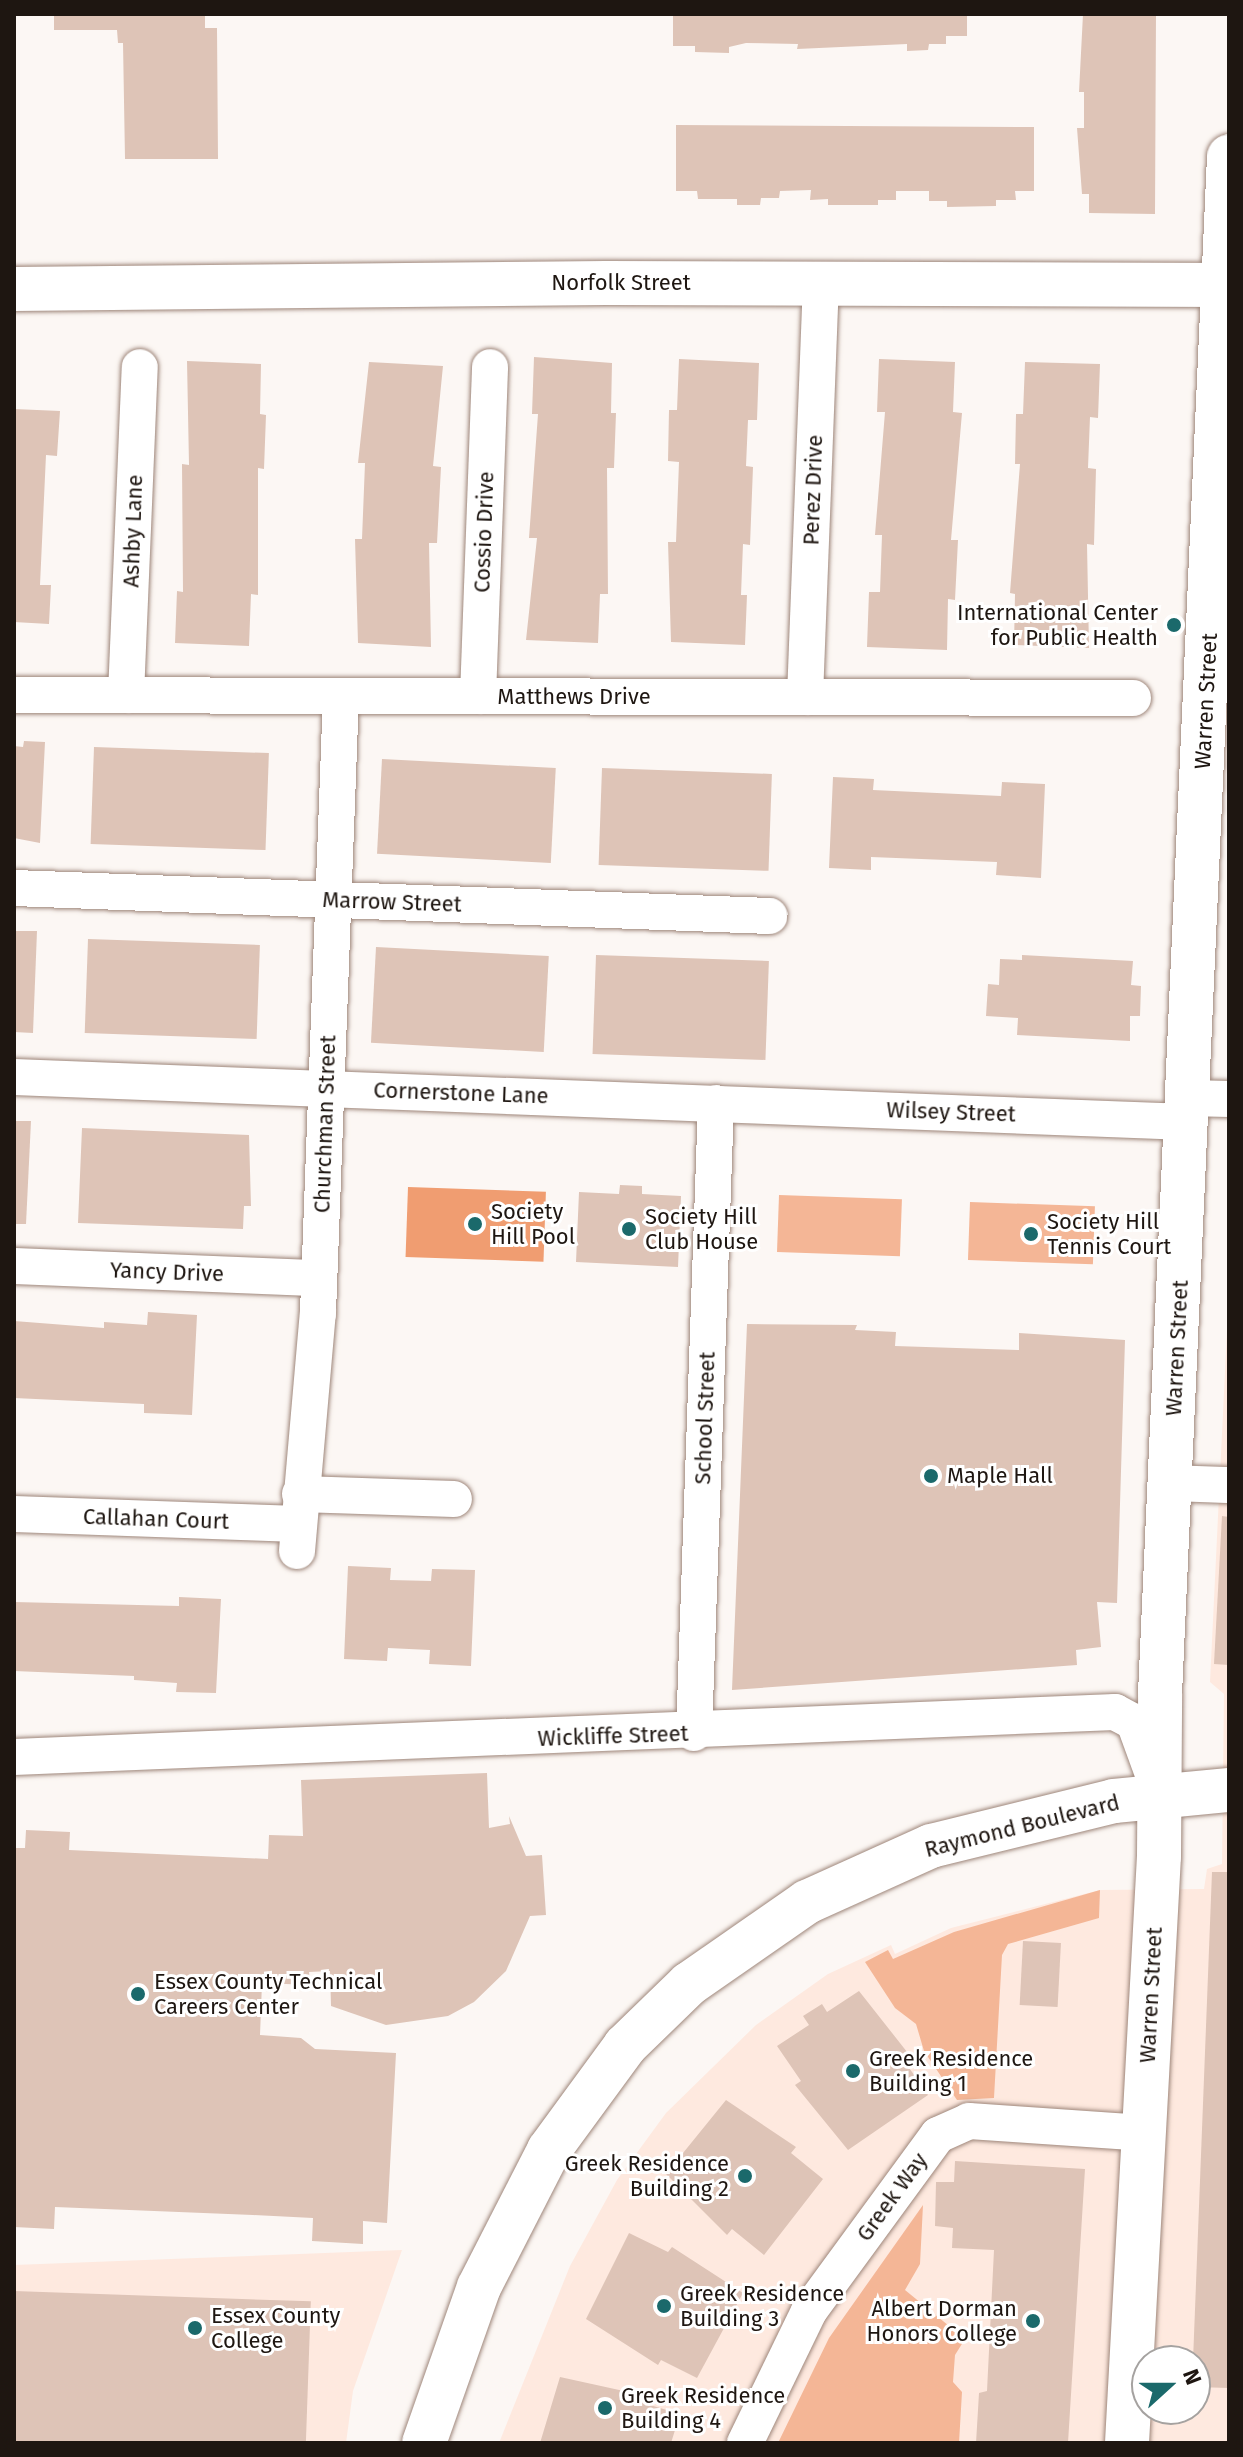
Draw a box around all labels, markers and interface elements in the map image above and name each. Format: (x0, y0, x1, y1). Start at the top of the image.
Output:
street label: Norfolk Street (551, 270, 691, 296)
street label: Perez Drive (798, 434, 828, 546)
street label: Cossio Drive (469, 471, 499, 593)
street label: Ashby Lane (118, 474, 148, 588)
place label: International Center for Public Health (957, 599, 1158, 650)
marker: International Center for Public Health (1165, 616, 1183, 634)
street label: Warren Street (1189, 632, 1223, 770)
street label: Matthews Drive (497, 684, 651, 710)
street label: Marrow Street (322, 886, 462, 918)
street label: Churchman Street (309, 1034, 341, 1214)
street label: Cornerstone Lane (373, 1077, 549, 1109)
street label: Wilsey Street (886, 1097, 1016, 1127)
place label: Society Hill Pool (491, 1198, 575, 1250)
place label: Society Hill Club House (645, 1203, 758, 1254)
place label: Society Hill Tennis Court (1047, 1208, 1171, 1260)
marker: Society Hill Pool (466, 1215, 484, 1233)
marker: Society Hill Club House (620, 1220, 638, 1238)
marker: Society Hill Tennis Court (1022, 1225, 1040, 1243)
street label: Yancy Drive (110, 1257, 224, 1287)
street label: Warren Street (1160, 1279, 1194, 1417)
street label: School Street (689, 1351, 721, 1485)
place label: Maple Hall (947, 1463, 1053, 1489)
marker: Maple Hall (922, 1467, 940, 1485)
street label: Callahan Court (83, 1503, 229, 1535)
street label: Wickliffe Street (537, 1720, 689, 1752)
street label: Raymond Boulevard (922, 1789, 1122, 1863)
street label: Warren Street (1134, 1926, 1168, 2064)
place label: Essex County Technical Careers Center (154, 1968, 382, 2020)
marker: Essex County Technical Careers Center (129, 1985, 147, 2003)
place label: Greek Residence Building 1 (869, 2045, 1033, 2096)
marker: Greek Residence Building 1 (844, 2062, 862, 2080)
street label: Greek Way (851, 2148, 933, 2246)
place label: Greek Residence Building 2 (565, 2150, 729, 2202)
marker: Greek Residence Building 2 (736, 2167, 754, 2185)
place label: Greek Residence Building 3 (680, 2280, 844, 2332)
place label: Albert Dorman Honors College (867, 2295, 1017, 2346)
marker: Greek Residence Building 3 (655, 2297, 673, 2315)
place label: Essex County College (211, 2302, 340, 2354)
marker: Albert Dorman Honors College (1024, 2312, 1042, 2330)
marker: Essex County College (186, 2319, 204, 2337)
north arrow (1131, 2345, 1211, 2425)
text: N (1177, 2365, 1207, 2389)
place label: Greek Residence Building 4 (621, 2382, 785, 2434)
marker: Greek Residence Building 4 (596, 2399, 614, 2417)

